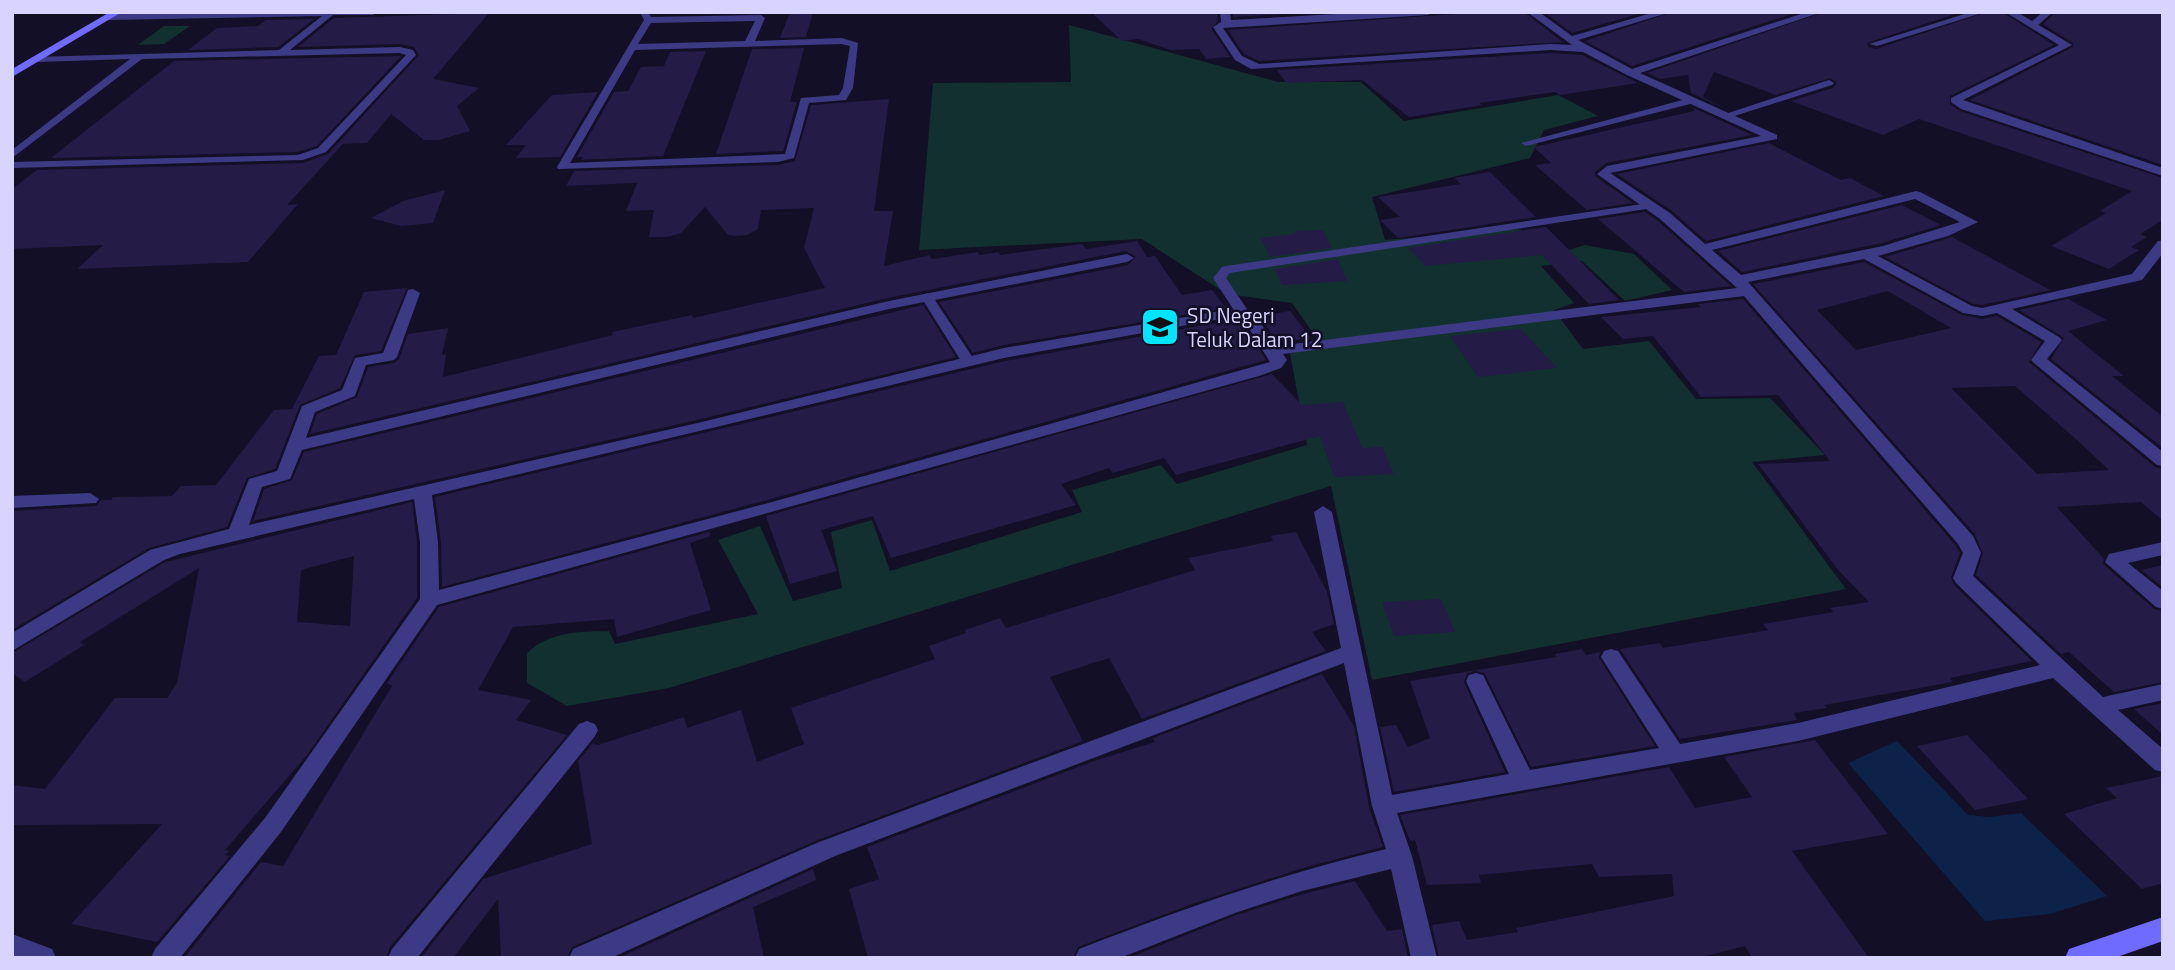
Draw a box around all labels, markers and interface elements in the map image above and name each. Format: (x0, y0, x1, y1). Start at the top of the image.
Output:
place label: SD Negeri Teluk Dalam 12 (1187, 299, 1323, 355)
school or university icon: SD Negeri Teluk Dalam 12 (1139, 306, 1181, 348)

